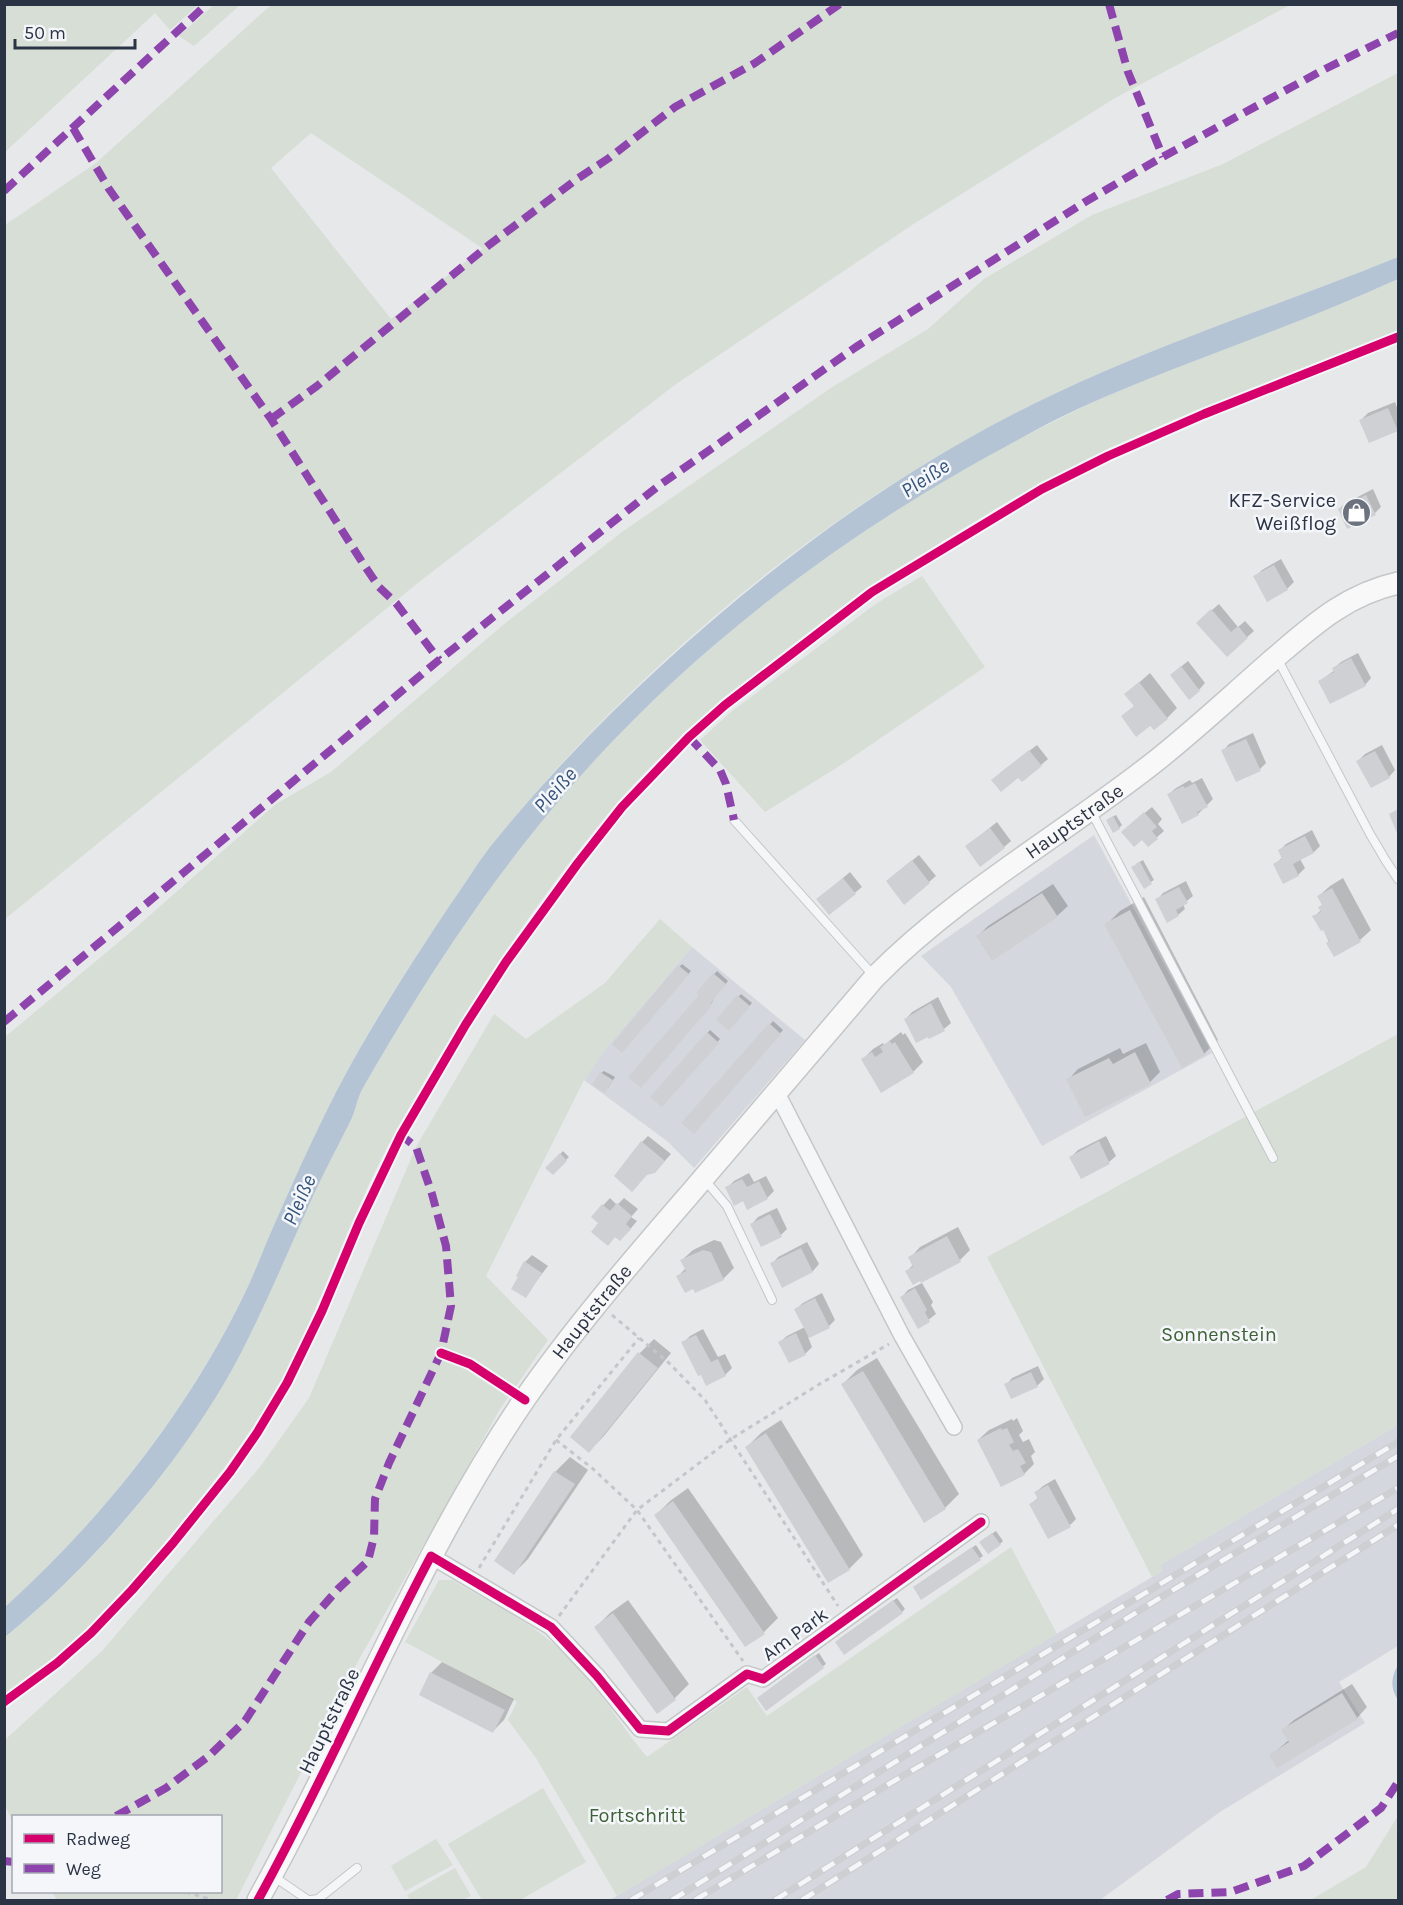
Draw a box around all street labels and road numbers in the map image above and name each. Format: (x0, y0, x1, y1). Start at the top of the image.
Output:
street label: Hauptstraße (1021, 778, 1128, 863)
street label: Hauptstraße (546, 1260, 636, 1363)
street label: Am Park (758, 1602, 832, 1666)
street label: Hauptstraße (294, 1664, 364, 1778)

